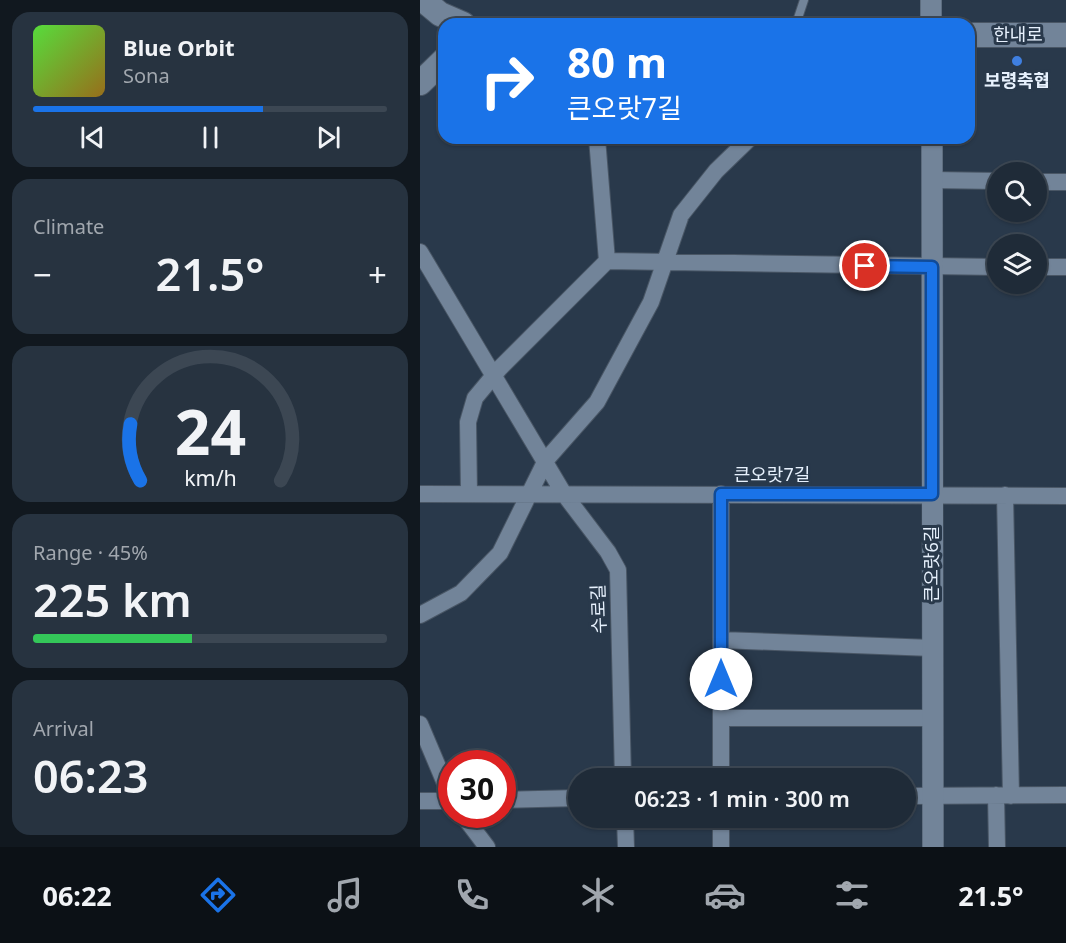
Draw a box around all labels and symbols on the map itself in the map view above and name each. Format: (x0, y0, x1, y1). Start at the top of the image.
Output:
street label: 한내로 (993, 22, 1043, 46)
marker: 보령축협 (1010, 54, 1024, 68)
place label: 보령축협 (984, 68, 1050, 92)
pin (839, 240, 890, 291)
street label: 큰오랏7길 (734, 462, 810, 486)
street label: 큰오랏6길 (919, 526, 943, 602)
street label: 수로길 (585, 584, 611, 634)
position arrow (689, 647, 753, 711)
speed limit sign: 30 (438, 750, 516, 828)

